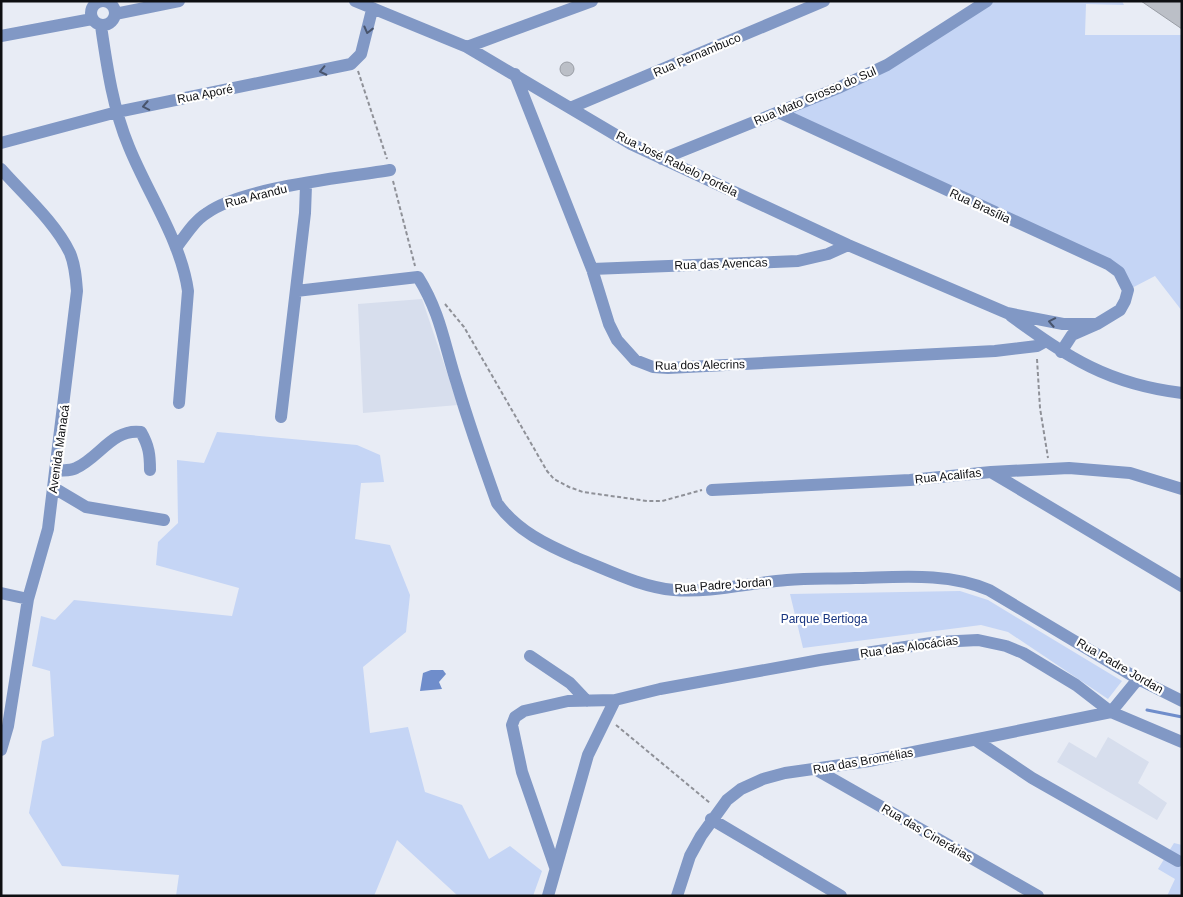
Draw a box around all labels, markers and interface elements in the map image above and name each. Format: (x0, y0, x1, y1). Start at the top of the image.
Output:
one-way arrow (363, 25, 373, 33)
street label: Rua Pernambuco (651, 30, 743, 80)
street label: Rua Mato Grosso do Sul (752, 64, 878, 128)
one-way arrow (318, 65, 327, 76)
street label: Rua Aporé (176, 82, 234, 106)
one-way arrow (142, 100, 151, 110)
street label: Rua José Rabelo Portela (614, 128, 740, 200)
street label: Rua Arandu (224, 182, 288, 210)
street label: Rua Brasília (947, 186, 1013, 226)
street label: Rua das Avencas (674, 255, 768, 273)
one-way arrow (1047, 317, 1056, 327)
street label: Rua dos Alecrins (655, 357, 745, 373)
street label: Avenida Manacá (46, 404, 72, 494)
street label: Rua Acalifas (914, 466, 982, 486)
street label: Rua Padre Jordan (674, 575, 772, 595)
park label: Parque Bertioga (781, 612, 868, 626)
street label: Rua das Alocácias (859, 633, 959, 661)
street label: Rua Padre Jordan (1074, 636, 1166, 696)
street label: Rua das Bromélias (812, 745, 914, 777)
street label: Rua das Cinerárias (879, 801, 975, 865)

